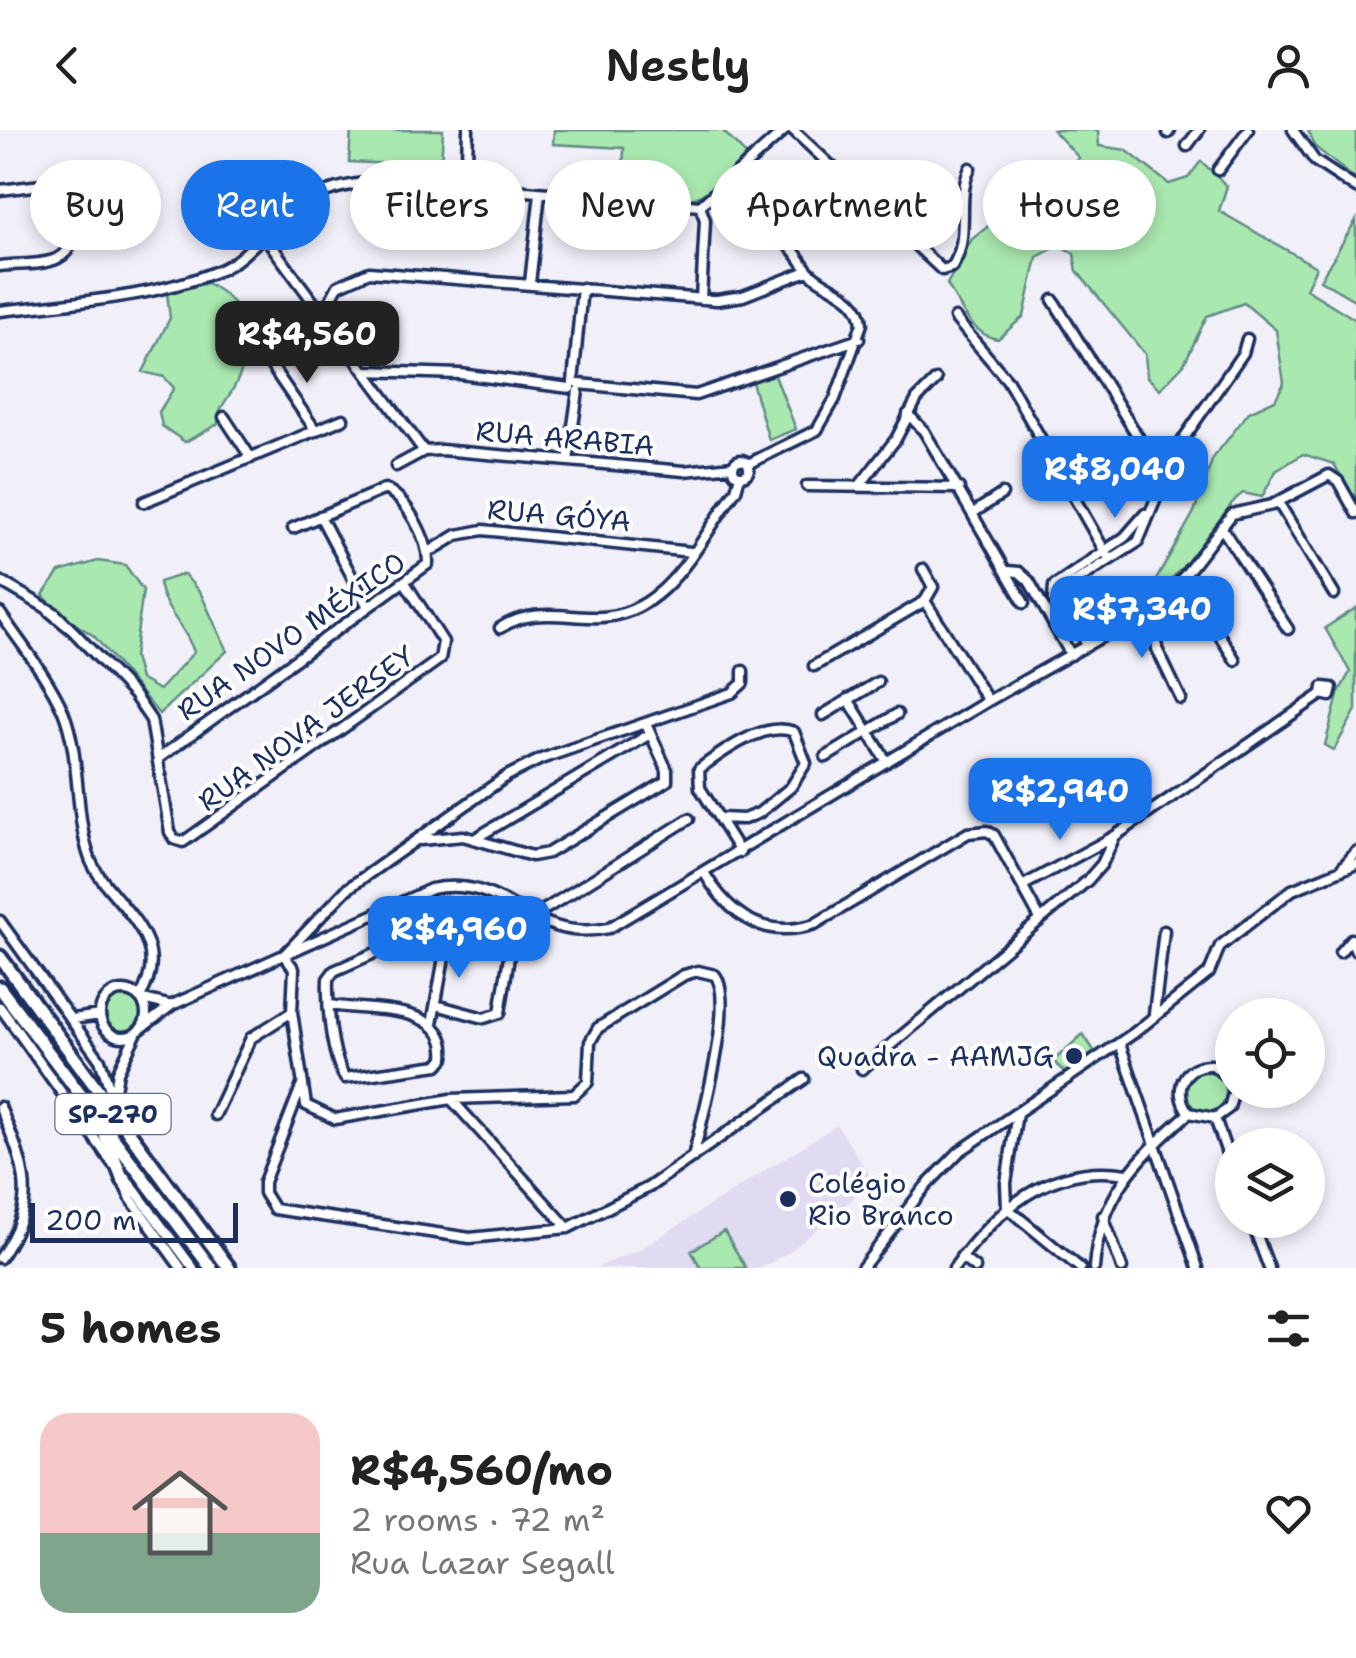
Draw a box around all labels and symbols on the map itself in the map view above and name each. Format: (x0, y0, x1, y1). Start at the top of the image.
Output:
pin: R$4,560 (215, 301, 399, 386)
street label: RUA ARABIA (474, 411, 656, 465)
pin: R$8,040 (1023, 436, 1207, 521)
street label: RUA GÓYA (486, 490, 632, 540)
street label: RUA NOVO MÉXICO (169, 543, 413, 729)
pin: R$7,340 (1050, 576, 1234, 661)
street label: RUA NOVA JERSEY (190, 636, 422, 820)
pin: R$2,940 (968, 758, 1152, 843)
pin: R$4,960 (367, 896, 551, 981)
place label: Quadra - AAMJG (817, 1037, 1054, 1075)
marker: Quadra - AAMJG (1063, 1045, 1085, 1067)
road number: SP-270 (56, 1094, 170, 1134)
place label: Colégio Rio Branco (808, 1164, 954, 1234)
marker: Colégio Rio Branco (777, 1188, 799, 1210)
scale bar (30, 1198, 238, 1242)

